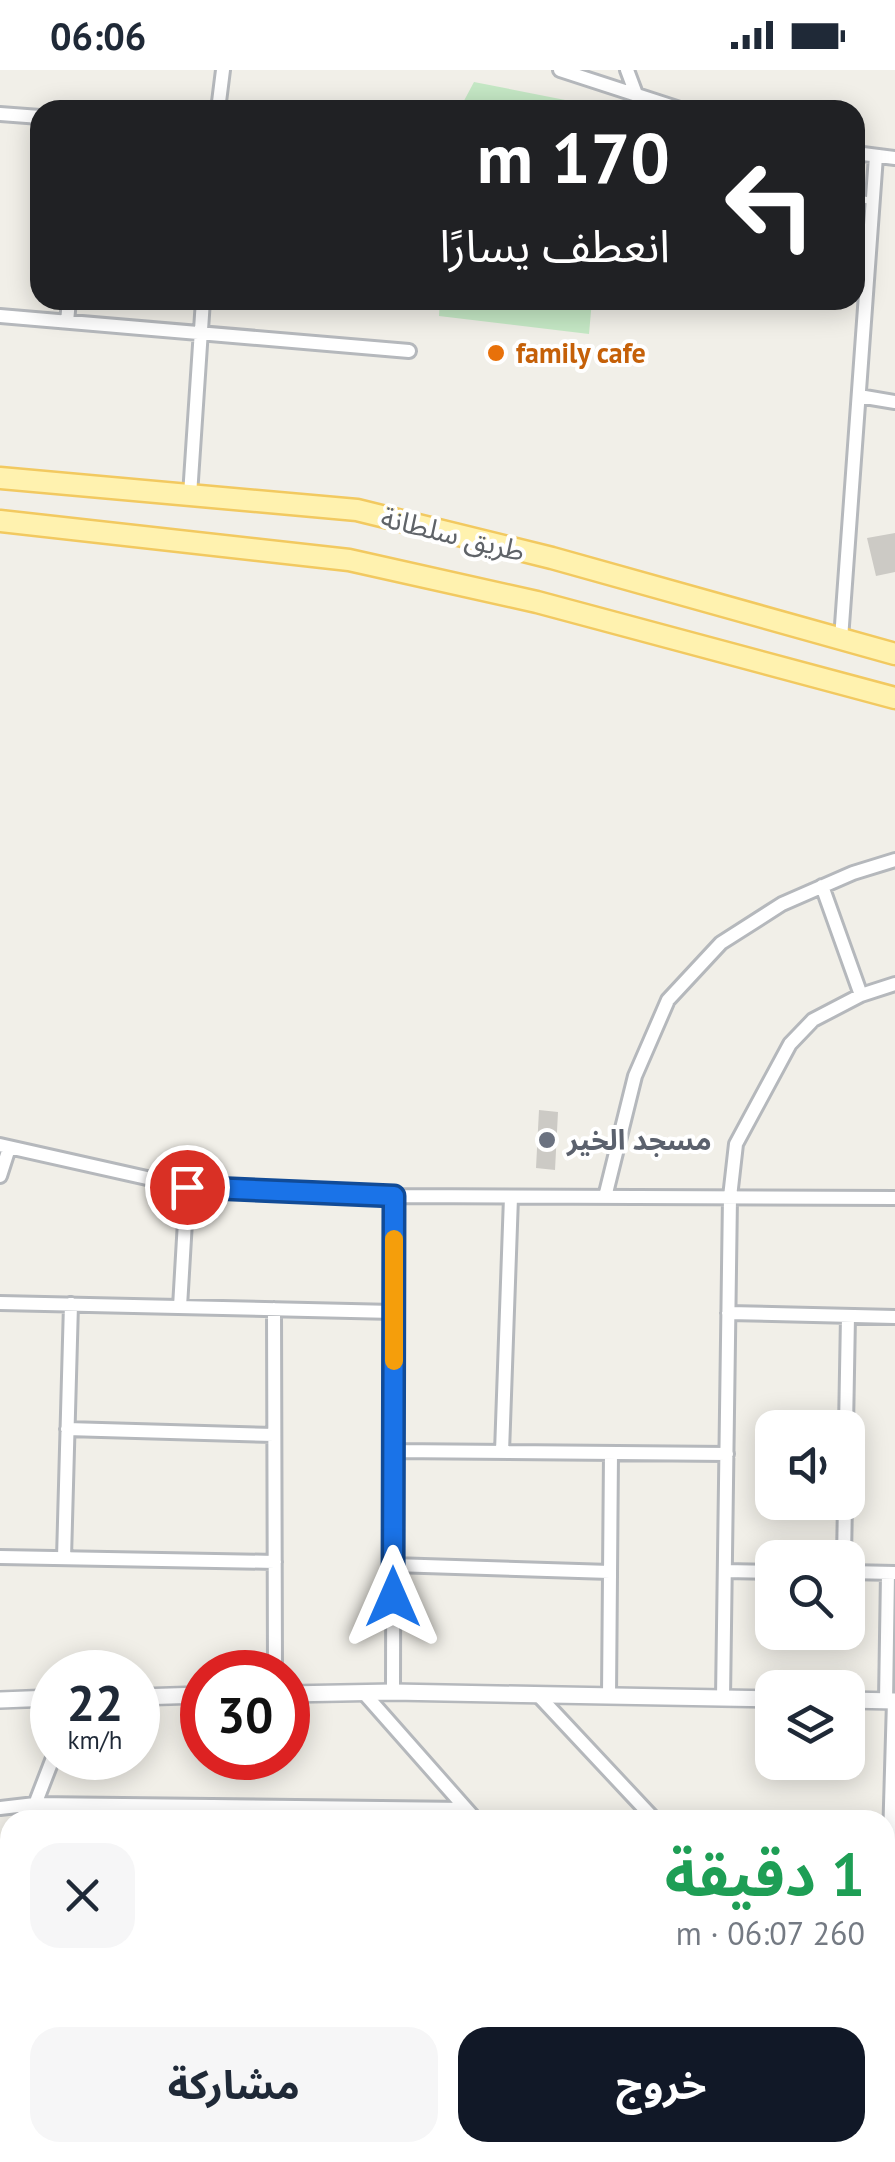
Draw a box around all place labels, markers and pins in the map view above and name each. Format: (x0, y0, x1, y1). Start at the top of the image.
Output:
place label: family cafe (516, 334, 646, 371)
marker: family cafe (485, 342, 507, 364)
place label: مسجد الخير (566, 1121, 712, 1158)
marker: مسجد الخير (536, 1129, 558, 1151)
pin (145, 1145, 230, 1230)

